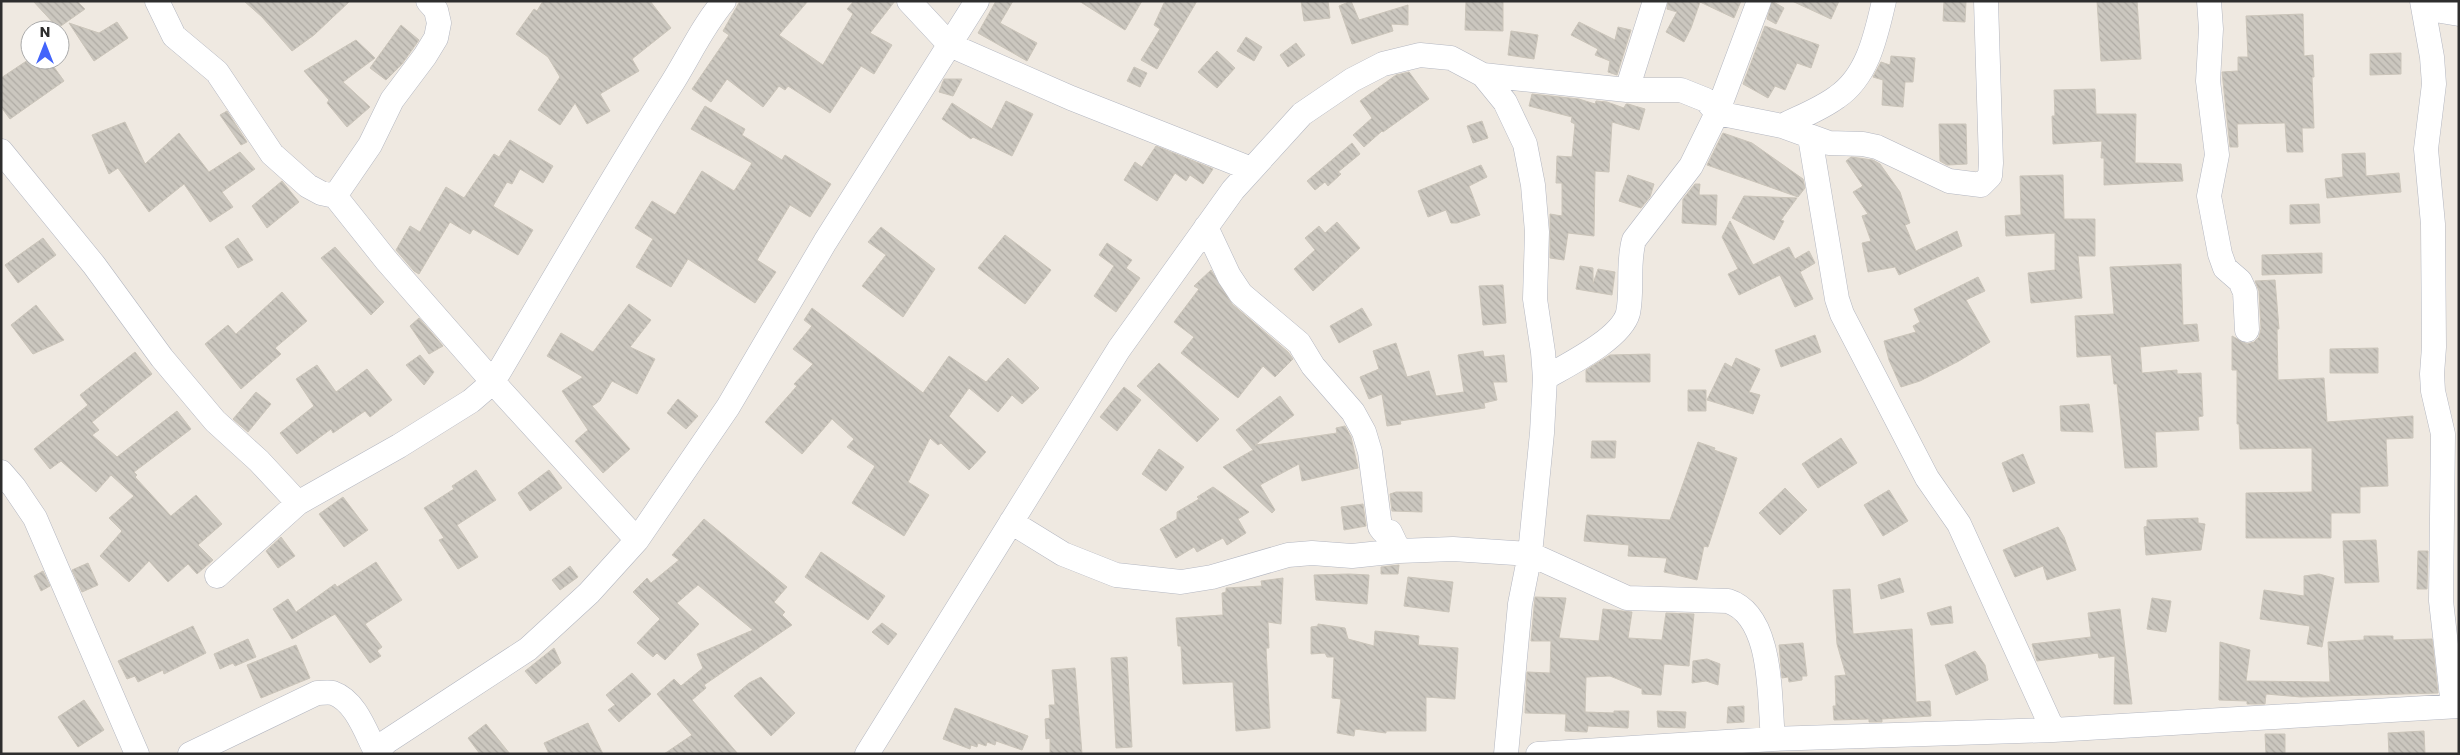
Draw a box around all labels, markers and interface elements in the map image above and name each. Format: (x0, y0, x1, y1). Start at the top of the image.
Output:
north arrow (20, 20, 70, 70)
text: N (40, 22, 50, 42)

